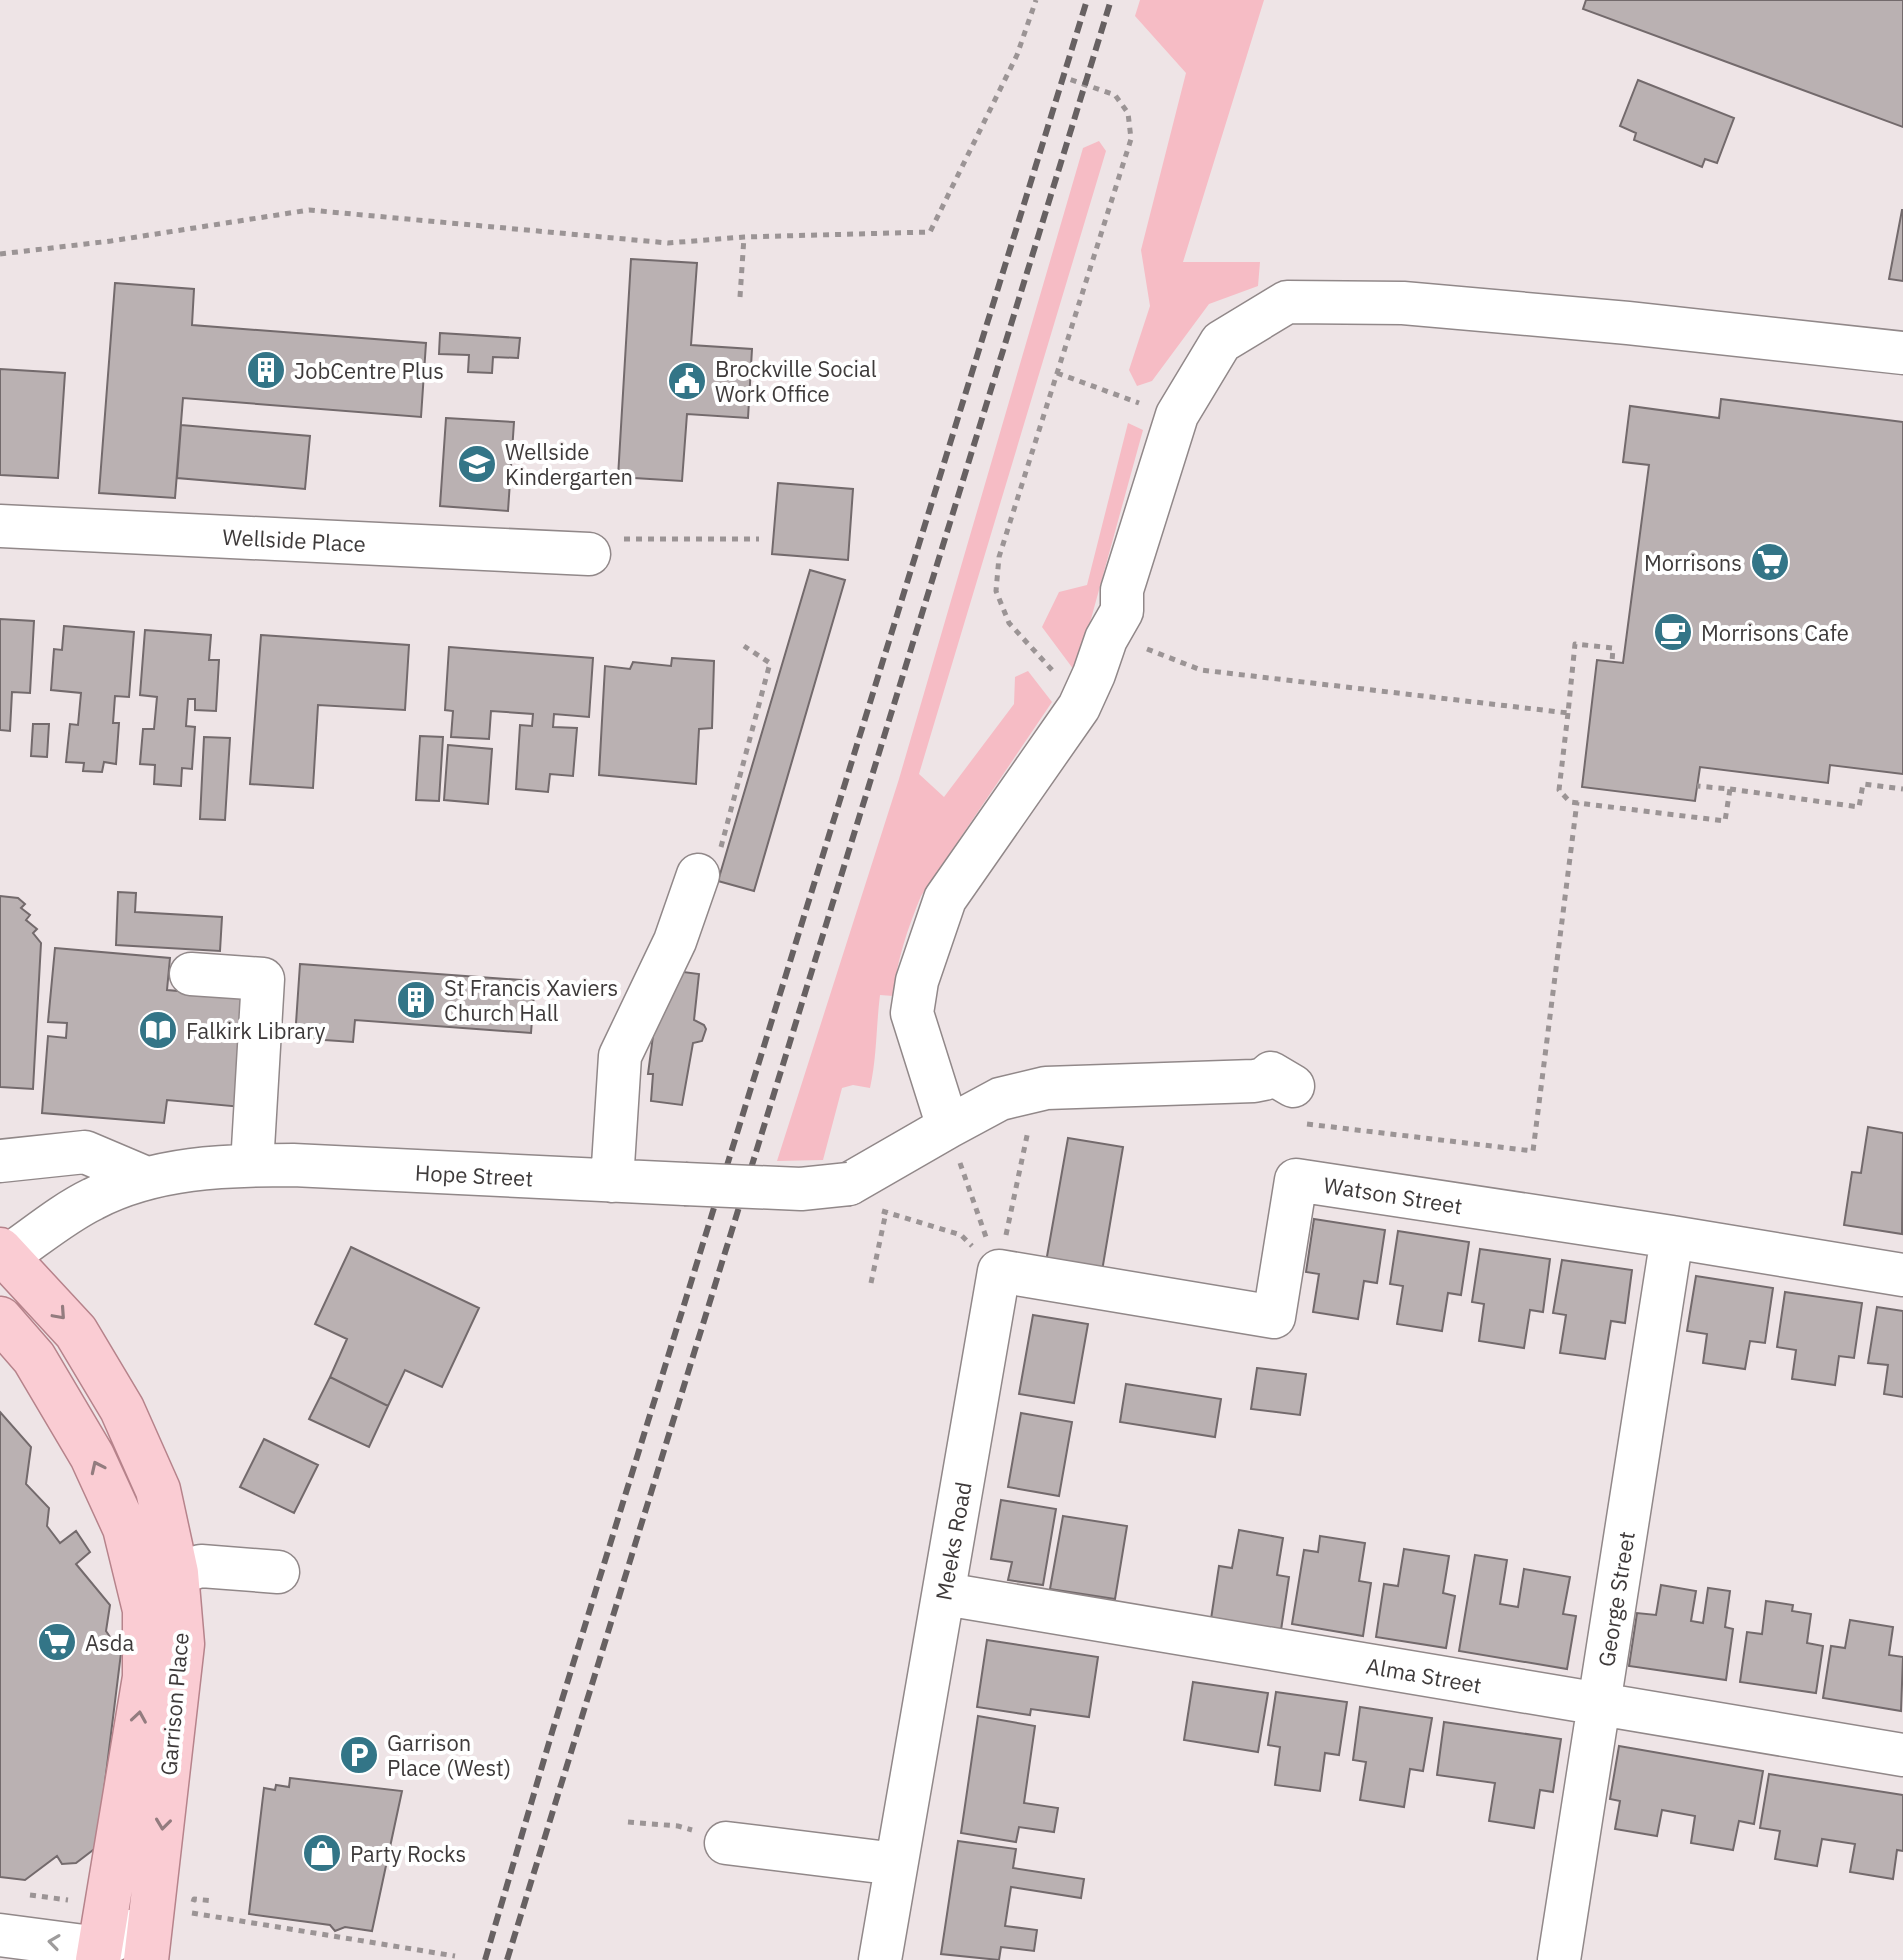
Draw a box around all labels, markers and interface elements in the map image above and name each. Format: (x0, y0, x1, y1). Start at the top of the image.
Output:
building icon: JobCentre Plus (245, 349, 287, 391)
place label: Brockville Social Work Office (715, 354, 877, 408)
place label: JobCentre Plus (294, 356, 444, 385)
public building icon: Brockville Social Work Office (666, 360, 708, 402)
place label: Wellside Kindergarten (505, 437, 633, 491)
school or university icon: Wellside Kindergarten (456, 443, 498, 485)
street label: Wellside Place (222, 522, 366, 558)
supermarket icon: Morrisons (1749, 541, 1791, 583)
place label: Morrisons (1644, 548, 1742, 577)
cafe icon: Morrisons Cafe (1652, 611, 1694, 653)
place label: Morrisons Cafe (1701, 618, 1849, 647)
place label: St Francis Xaviers Church Hall (444, 973, 618, 1027)
building icon: St Francis Xaviers Church Hall (395, 979, 437, 1021)
library icon: Falkirk Library (137, 1009, 179, 1051)
place label: Falkirk Library (186, 1016, 325, 1045)
street label: Hope Street (414, 1157, 534, 1193)
street label: Watson Street (1322, 1170, 1464, 1220)
one-way arrow (51, 1304, 65, 1319)
one-way arrow (91, 1460, 107, 1475)
street label: Meeks Road (928, 1479, 978, 1603)
street label: George Street (1591, 1529, 1641, 1669)
supermarket icon: Asda (36, 1621, 78, 1663)
place label: Asda (85, 1628, 135, 1657)
street label: Garrison Place (153, 1631, 195, 1777)
street label: Alma Street (1364, 1651, 1484, 1699)
one-way arrow (129, 1711, 146, 1724)
place label: Garrison Place (West) (387, 1728, 511, 1782)
parking icon: Garrison Place (West) (338, 1734, 380, 1776)
one-way arrow (154, 1818, 171, 1831)
shop icon: Party Rocks (301, 1832, 343, 1874)
place label: Party Rocks (350, 1839, 466, 1868)
one-way arrow (47, 1934, 61, 1951)

